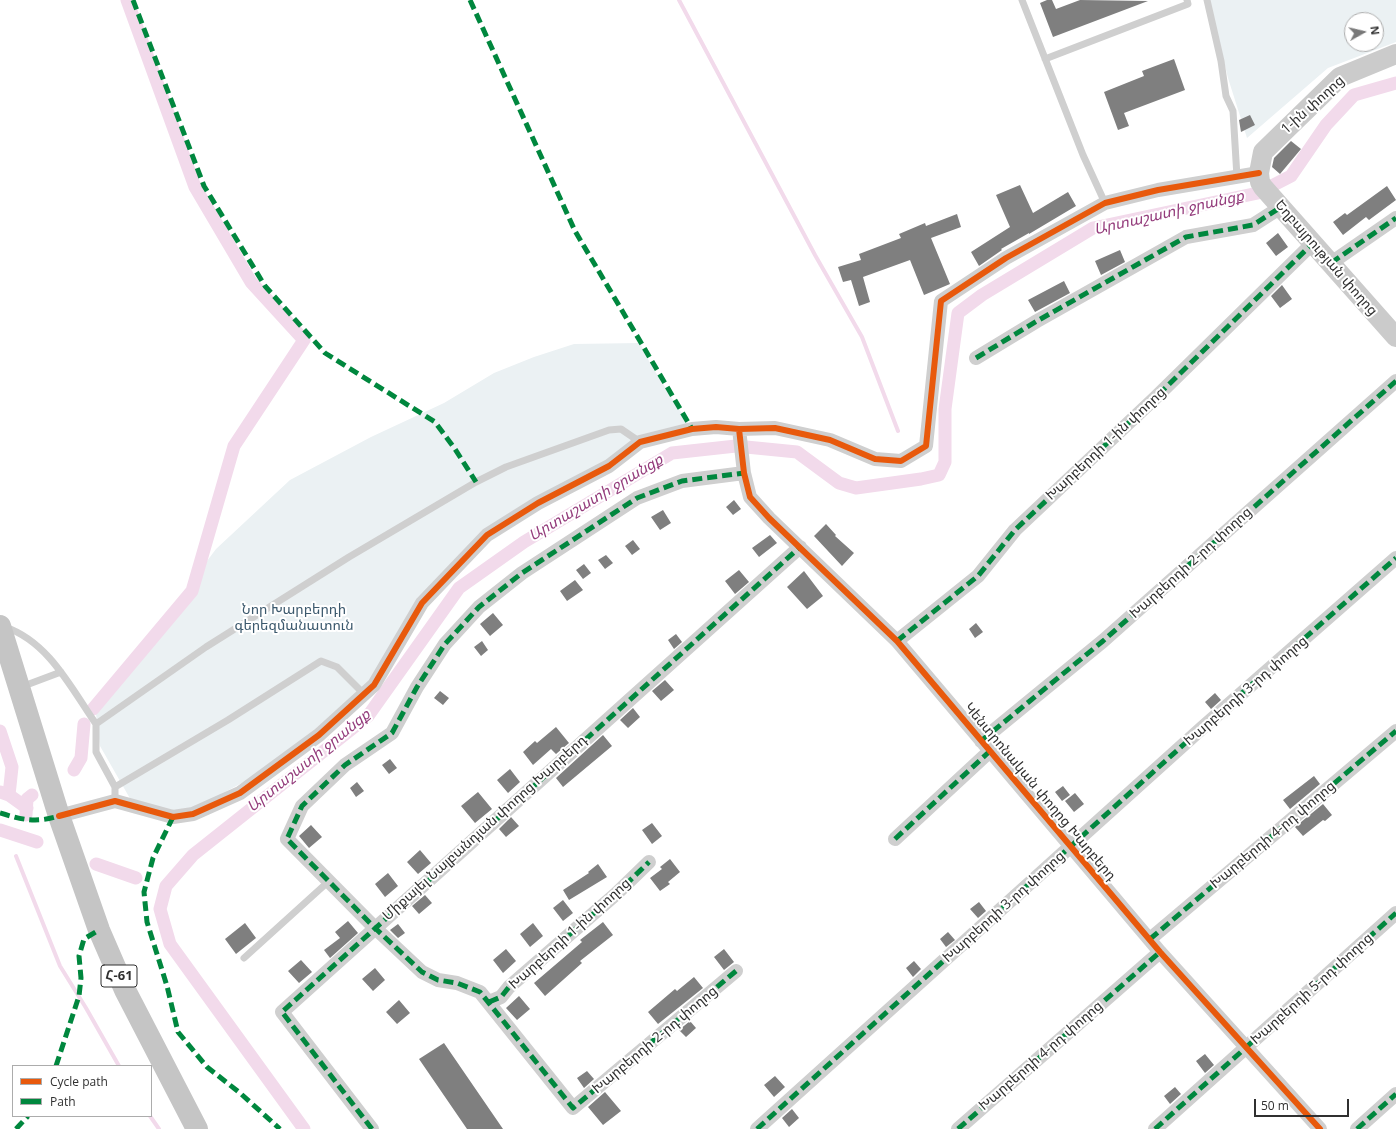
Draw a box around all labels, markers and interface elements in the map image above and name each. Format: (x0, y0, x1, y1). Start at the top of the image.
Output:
north arrow (1344, 12, 1384, 52)
text: N (1367, 25, 1383, 36)
street label: 1-ին փողոց (1278, 72, 1348, 138)
water label: Արտաշատի ջրանցք (1092, 187, 1246, 239)
street label: Եղբայրության փողոց (1271, 197, 1381, 319)
street label: Խարբերդի 1-ին փողոց (1043, 384, 1169, 504)
water label: Արտաշատի ջրանցք (526, 451, 666, 545)
street label: Խարբերդի 2-րդ փողոց (1127, 504, 1255, 622)
park label: Նոր Խարբերդի գերեզմանատուն (234, 602, 354, 634)
street label: Խարբերդի 3-րդ փողոց (1181, 633, 1311, 749)
street label: Կենտրոնական փողոց Խարբերդ (960, 699, 1120, 885)
water label: Արտաշատի ջրանցք (244, 706, 374, 816)
street label: Միքայել Նալբանդյան փողոց Խարբերդ (379, 732, 591, 924)
street label: Խարբերդի 4-րդ փողոց (1207, 778, 1339, 892)
street label: Խարբերդի 3-րդ փողոց (940, 848, 1068, 966)
street label: Խարբերդի 1-ին փողոց (506, 875, 634, 993)
street label: Խարբերդի 5-րդ փողոց (1248, 930, 1376, 1048)
road number: Հ-61 (101, 965, 137, 987)
street label: Խարբերդի 2-րդ փողոց (589, 983, 721, 1097)
street label: Խարբերդի 4-րդ փողոց (976, 998, 1106, 1114)
legend (12, 1065, 152, 1117)
text: Cycle path (50, 1073, 108, 1090)
scale bar (1256, 1091, 1351, 1117)
text: Path (50, 1093, 76, 1110)
text: 50 m (1261, 1097, 1289, 1114)

